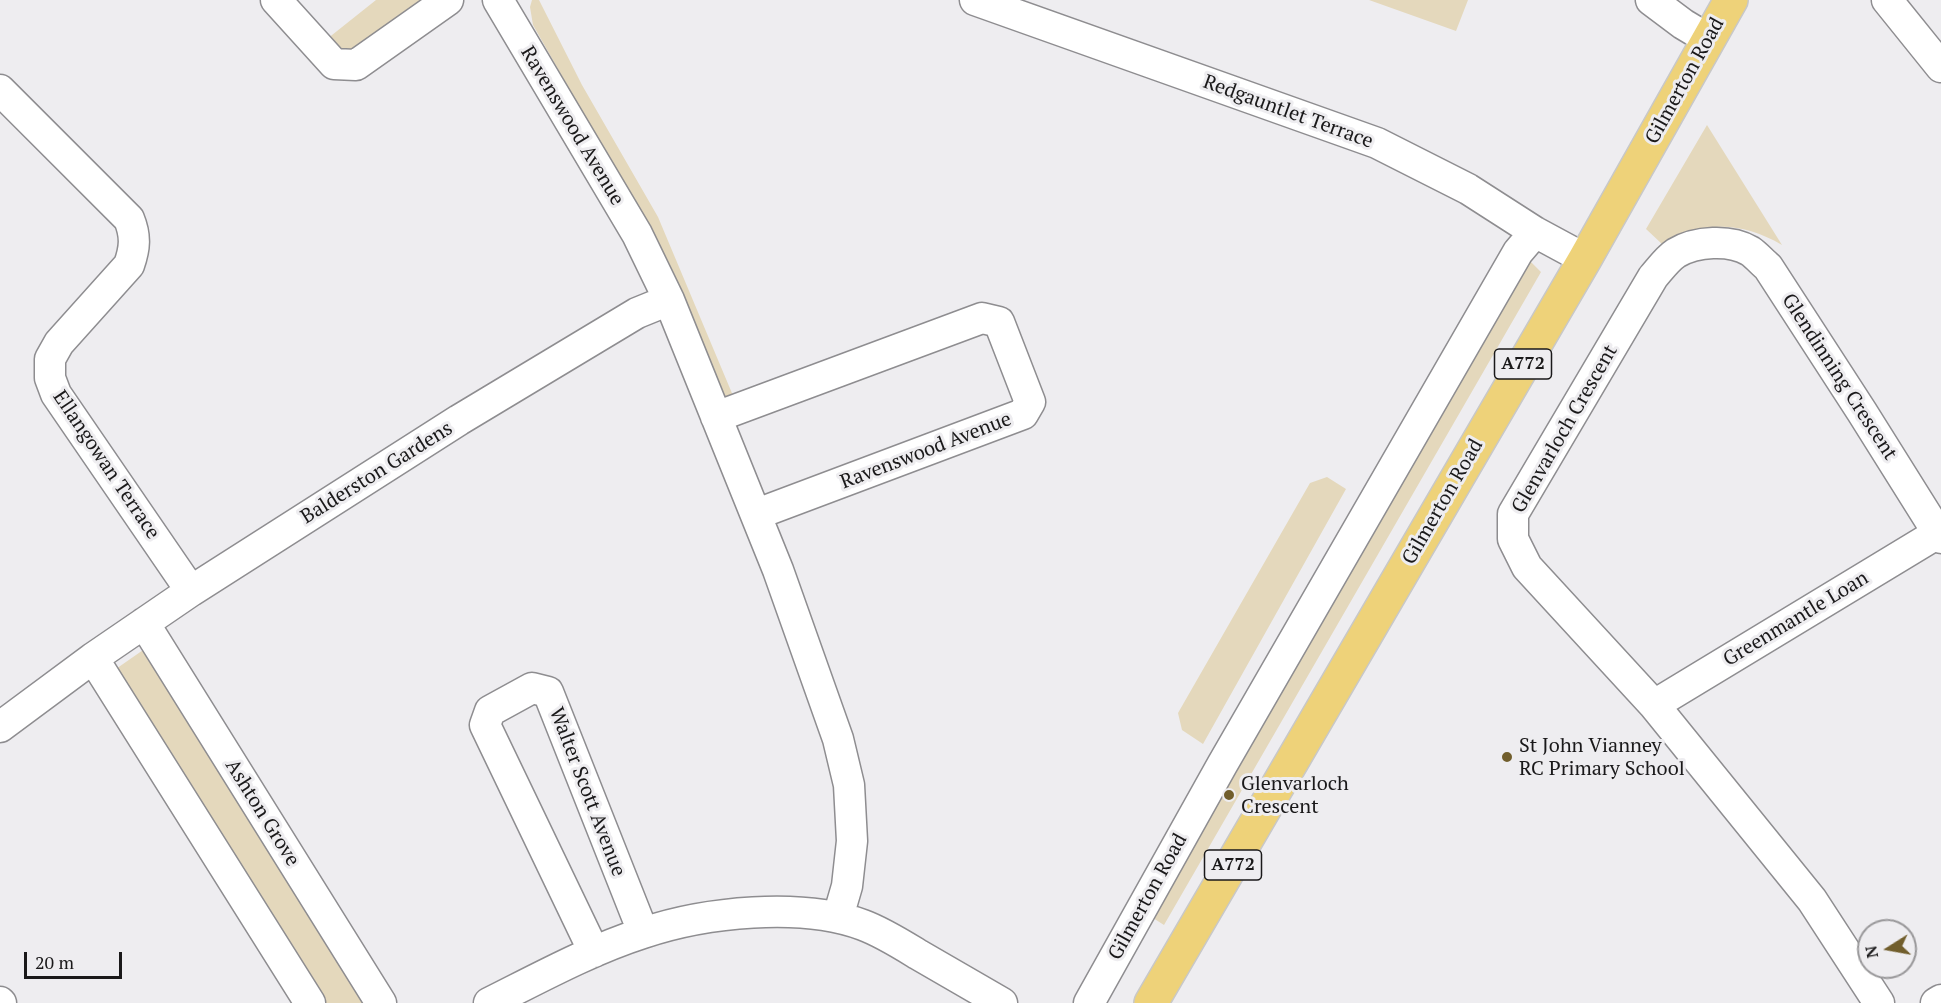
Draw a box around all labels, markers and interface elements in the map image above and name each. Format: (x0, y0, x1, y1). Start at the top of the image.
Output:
street label: Gilmerton Road (1640, 14, 1730, 148)
street label: Ravenswood Avenue (515, 42, 629, 210)
street label: Redgauntlet Terrace (1200, 70, 1376, 154)
street label: Glendinning Crescent (1776, 289, 1902, 465)
street label: Glenvarloch Crescent (1507, 341, 1623, 517)
road number: A772 (1494, 349, 1552, 379)
street label: Ellangowan Terrace (47, 386, 165, 544)
street label: Ravenswood Avenue (837, 407, 1015, 495)
street label: Balderston Gardens (297, 417, 457, 529)
street label: Gilmerton Road (1397, 435, 1489, 569)
street label: Greenmantle Loan (1719, 566, 1873, 672)
street label: Walter Scott Avenue (544, 704, 630, 880)
place label: St John Vianney RC Primary School (1519, 734, 1685, 781)
marker: St John Vianney RC Primary School (1500, 750, 1514, 764)
street label: Ashton Grove (220, 755, 304, 871)
place label: Glenvarloch Crescent (1241, 772, 1349, 819)
marker: Glenvarloch Crescent (1222, 788, 1236, 802)
street label: Gilmerton Road (1103, 830, 1193, 964)
road number: A772 (1204, 850, 1262, 880)
north arrow (1857, 919, 1917, 979)
scale bar (27, 940, 124, 978)
text: N (1859, 944, 1883, 960)
text: 20 m (35, 950, 74, 974)

